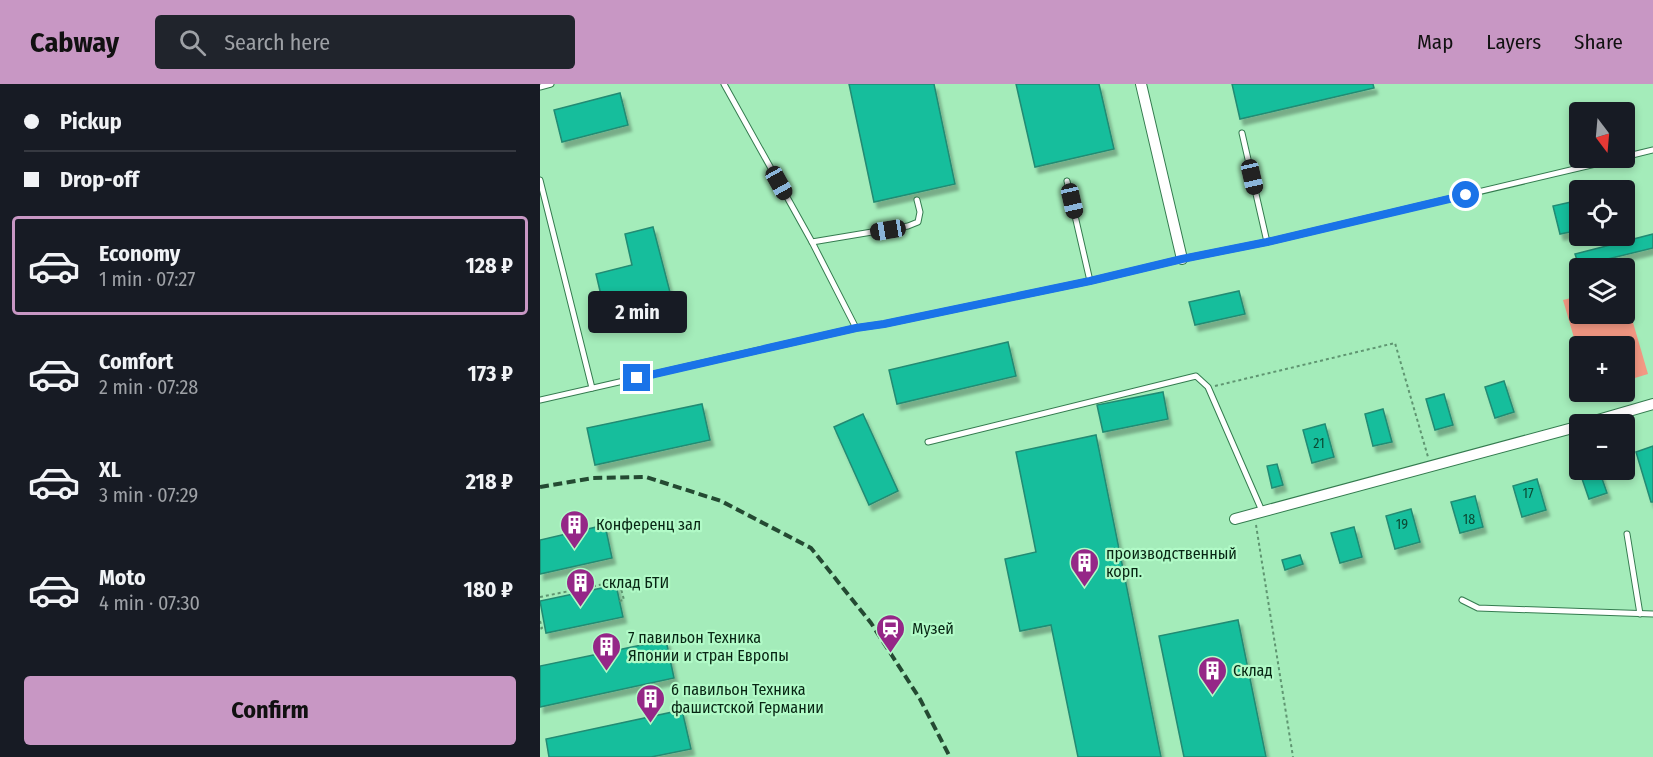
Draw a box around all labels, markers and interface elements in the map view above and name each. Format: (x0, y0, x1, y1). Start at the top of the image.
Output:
search box (155, 15, 575, 69)
text: Cabway (30, 26, 119, 59)
icon: search (176, 26, 209, 59)
text: Search here (224, 29, 330, 56)
text: Map (1417, 29, 1453, 55)
text: Layers (1486, 29, 1541, 55)
text: Share (1574, 29, 1623, 55)
north arrow (1569, 102, 1635, 168)
map controls (1569, 102, 1635, 480)
text: Pickup (60, 108, 122, 135)
car (1239, 157, 1265, 197)
car (762, 163, 796, 203)
text: Drop-off (60, 166, 139, 193)
button: locate (1569, 180, 1635, 246)
car (1059, 181, 1085, 221)
route start (1452, 181, 1479, 208)
car (869, 218, 907, 242)
icon: car (27, 239, 81, 293)
text: Economy (99, 240, 180, 267)
text: 128 ₽ (465, 252, 513, 279)
button: layers (1569, 258, 1635, 324)
text: 1 min · 07:27 (99, 267, 195, 291)
callout: 2 min (588, 291, 686, 333)
text: 2 min (615, 300, 660, 324)
button: + (1569, 336, 1635, 402)
icon: car (27, 347, 81, 401)
text: Comfort (99, 348, 173, 375)
text: 173 ₽ (467, 360, 513, 387)
route end (623, 364, 650, 391)
text: 2 min · 07:28 (99, 375, 198, 399)
button: − (1569, 414, 1635, 480)
house number: 21 (1313, 435, 1325, 452)
icon: car (27, 455, 81, 509)
text: XL (99, 456, 121, 483)
text: 218 ₽ (466, 468, 513, 495)
text: 3 min · 07:29 (99, 483, 198, 507)
house number: 17 (1522, 485, 1534, 502)
building icon: Конференц зал (559, 508, 591, 550)
house number: 18 (1463, 511, 1475, 528)
place label: Конференц зал (596, 515, 701, 534)
house number: 19 (1396, 516, 1408, 533)
place label: производственный корп. (1106, 544, 1237, 581)
building icon: производственный корп. (1069, 546, 1101, 588)
icon: car (27, 563, 81, 617)
text: Moto (99, 564, 146, 591)
building icon: склад БТИ (565, 566, 597, 608)
place label: склад БТИ (602, 573, 669, 592)
text: 180 ₽ (464, 576, 513, 603)
text: 4 min · 07:30 (99, 591, 200, 615)
station icon: Музей (875, 612, 907, 654)
place label: Музей (912, 619, 954, 638)
place label: 7 павильон Техника Японии и стран Европы (628, 628, 789, 665)
building icon: 7 павильон Техника Японии и стран Европы (591, 630, 623, 672)
building icon: Склад (1196, 654, 1228, 696)
place label: Склад (1233, 661, 1273, 680)
button: Confirm (24, 676, 516, 745)
place label: 6 павильон Техника фашистской Германии (671, 680, 824, 717)
building icon: 6 павильон Техника фашистской Германии (634, 682, 666, 724)

